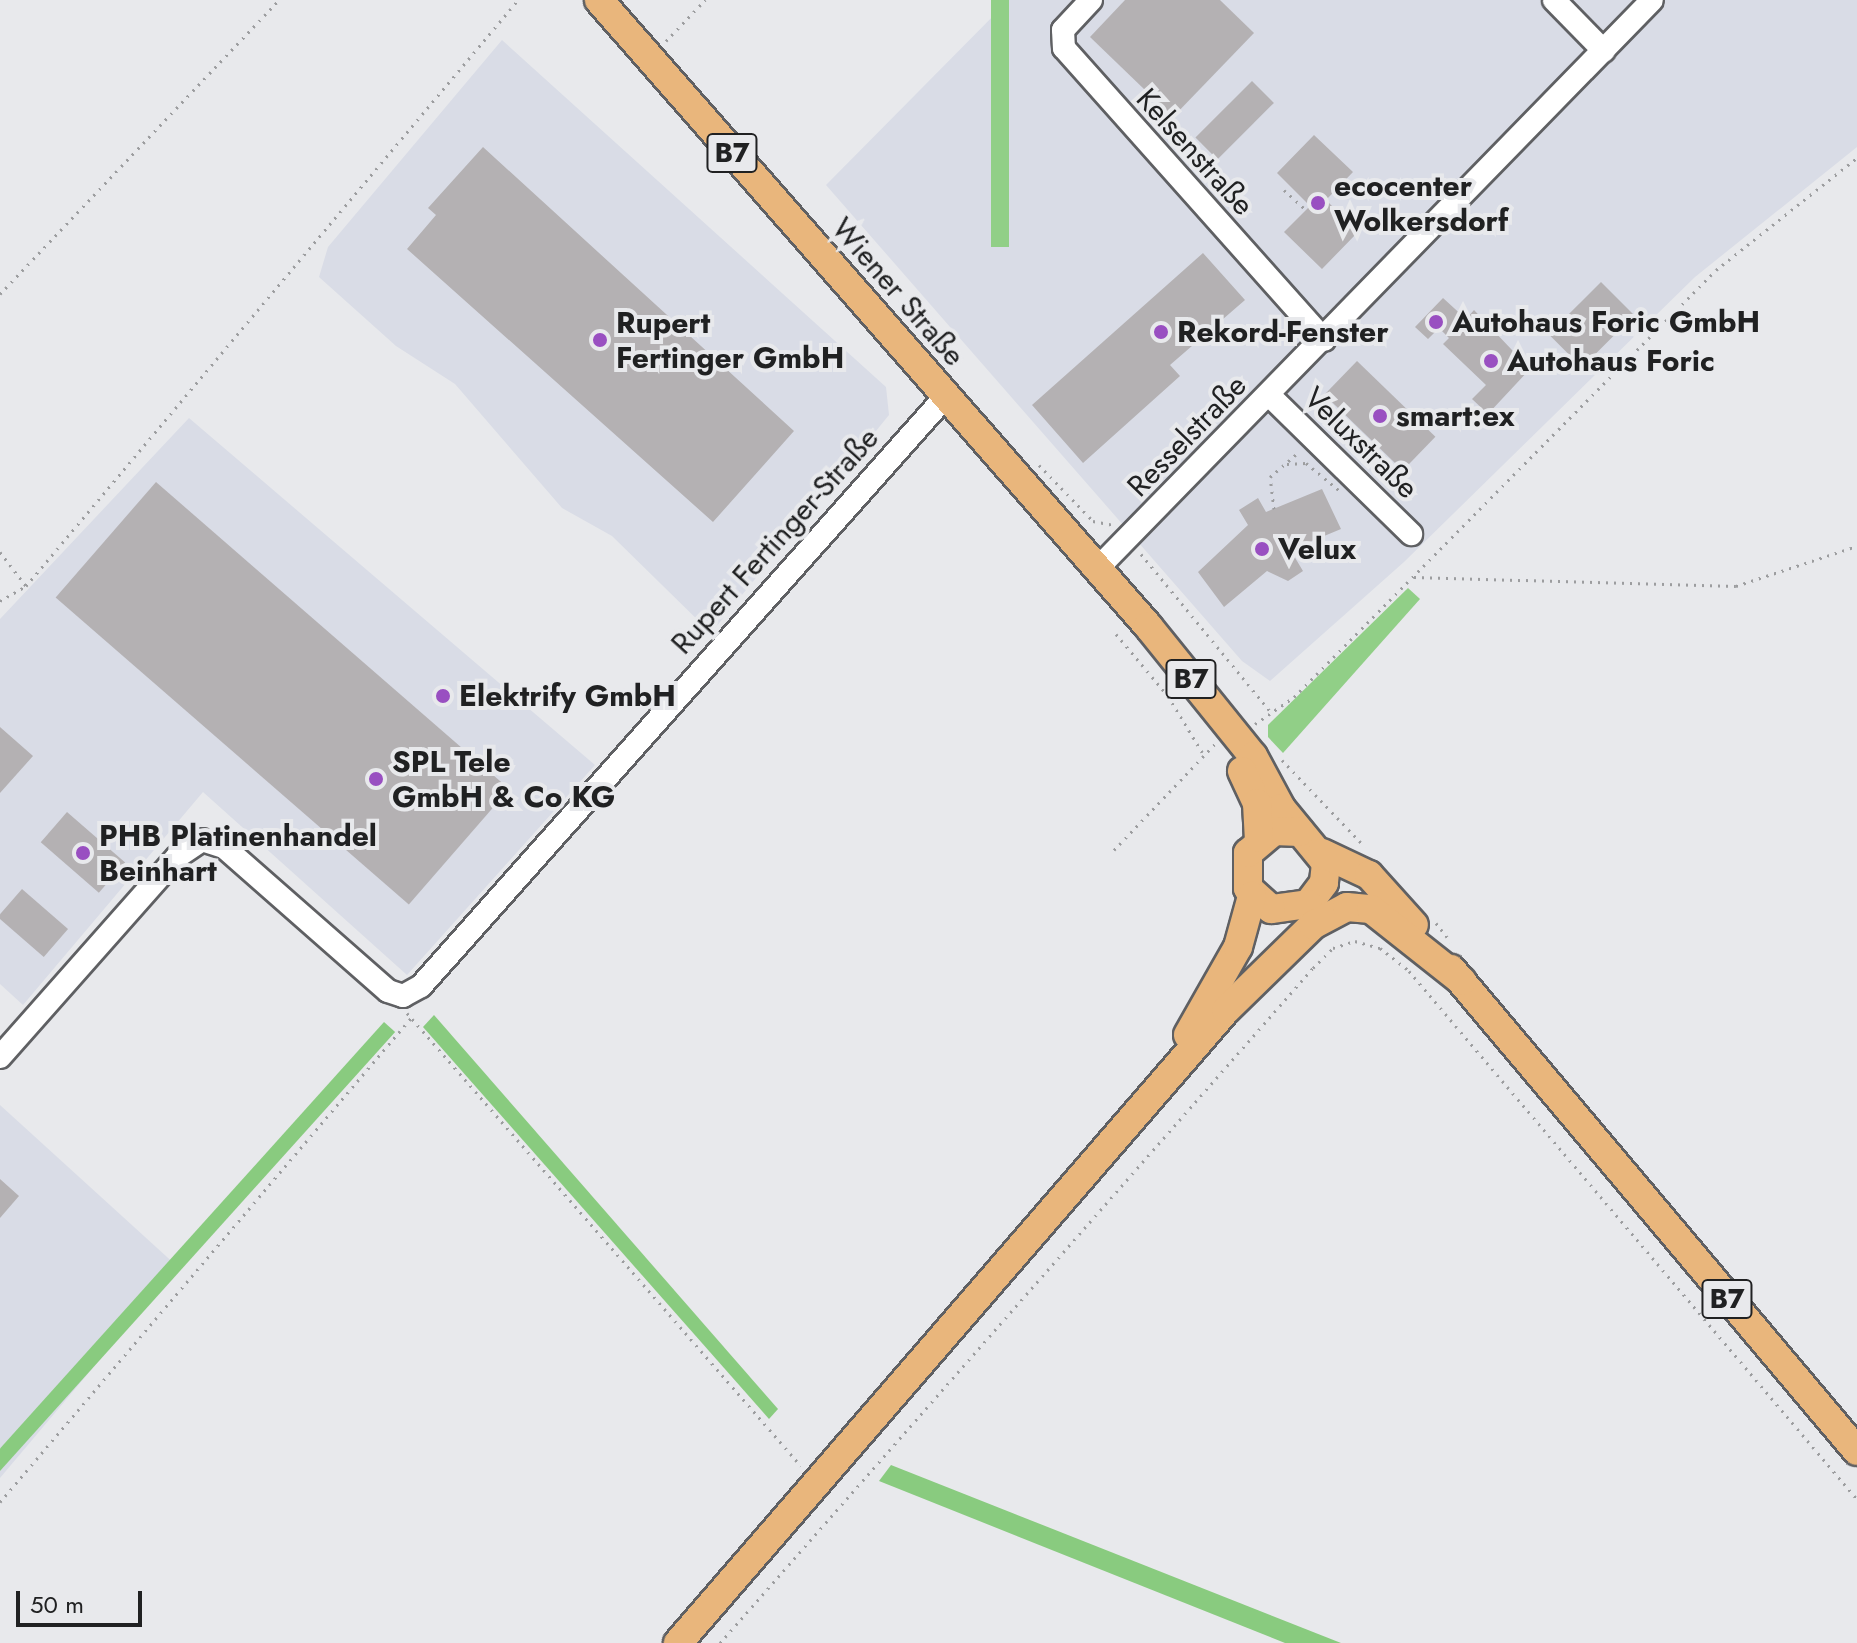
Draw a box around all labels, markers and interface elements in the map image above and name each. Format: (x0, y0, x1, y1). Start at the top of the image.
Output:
street label: Kelsenstraße (1129, 81, 1261, 223)
road number: B7 (706, 129, 758, 177)
place label: ecocenter Wolkersdorf (1334, 168, 1508, 238)
marker: ecocenter Wolkersdorf (1309, 194, 1327, 212)
street label: Wiener Straße (824, 211, 972, 373)
place label: Autohaus Foric GmbH (1452, 304, 1760, 340)
place label: Rupert Fertinger GmbH (616, 305, 844, 376)
marker: Autohaus Foric GmbH (1427, 313, 1445, 331)
place label: Rekord-Fenster (1177, 314, 1389, 350)
marker: Rekord-Fenster (1152, 323, 1170, 341)
marker: Rupert Fertinger GmbH (591, 331, 609, 349)
place label: Autohaus Foric (1507, 343, 1715, 379)
marker: Autohaus Foric (1482, 352, 1500, 370)
street label: Resselstraße (1120, 368, 1254, 504)
street label: Veluxstraße (1297, 380, 1425, 506)
place label: smart:ex (1396, 398, 1515, 434)
marker: smart:ex (1371, 407, 1389, 425)
street label: Rupert Fertinger-Straße (664, 420, 886, 662)
place label: Velux (1278, 531, 1356, 567)
marker: Velux (1253, 540, 1271, 558)
road number: B7 (1165, 655, 1217, 703)
place label: Elektrify GmbH (459, 678, 676, 714)
marker: Elektrify GmbH (434, 687, 452, 705)
place label: SPL Tele GmbH & Co KG (392, 744, 615, 814)
marker: SPL Tele GmbH & Co KG (367, 770, 385, 788)
place label: PHB Platinenhandel Beinhart (99, 818, 377, 888)
marker: PHB Platinenhandel Beinhart (74, 844, 92, 862)
road number: B7 (1701, 1275, 1753, 1323)
scale bar (20, 1575, 146, 1625)
text: 50 m (30, 1587, 84, 1622)

